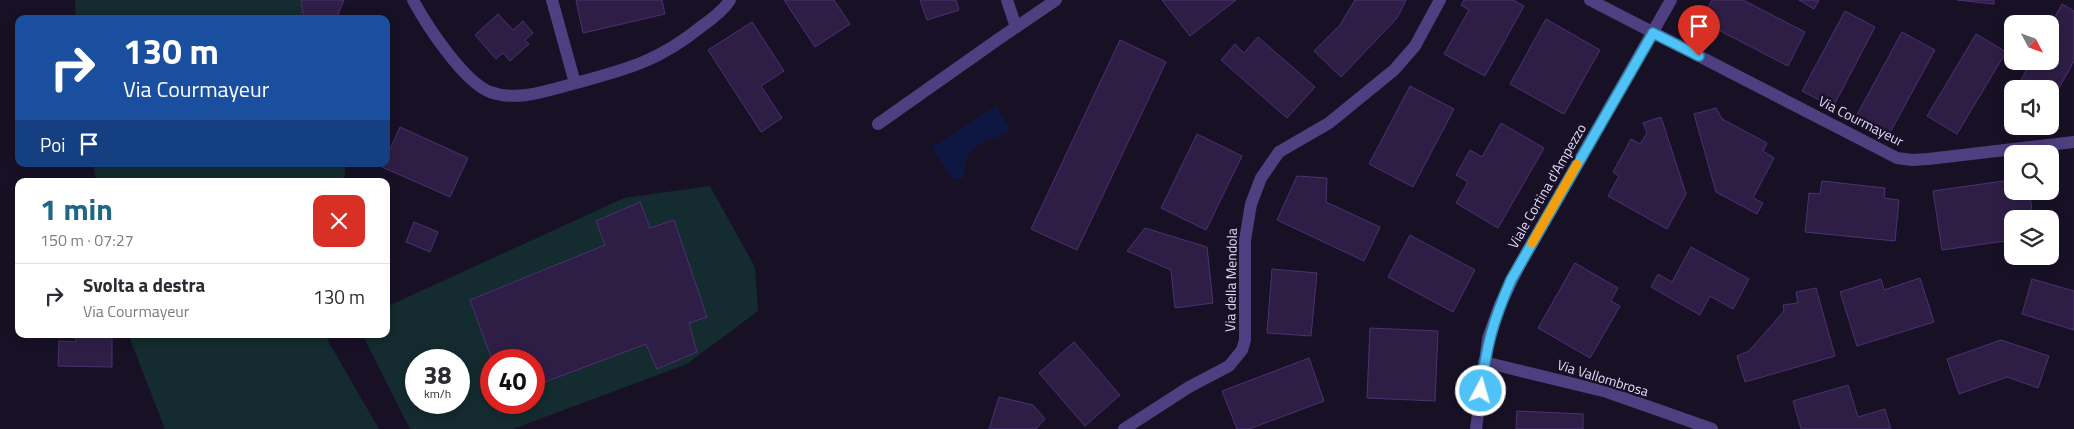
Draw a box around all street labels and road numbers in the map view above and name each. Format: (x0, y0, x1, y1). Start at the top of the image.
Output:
street label: Via Courmayeur (1815, 90, 1908, 151)
street label: Viale Cortina d'Ampezzo (1502, 119, 1591, 252)
street label: Via della Mendola (1219, 228, 1242, 332)
street label: Via Vallombrosa (1555, 354, 1651, 401)

